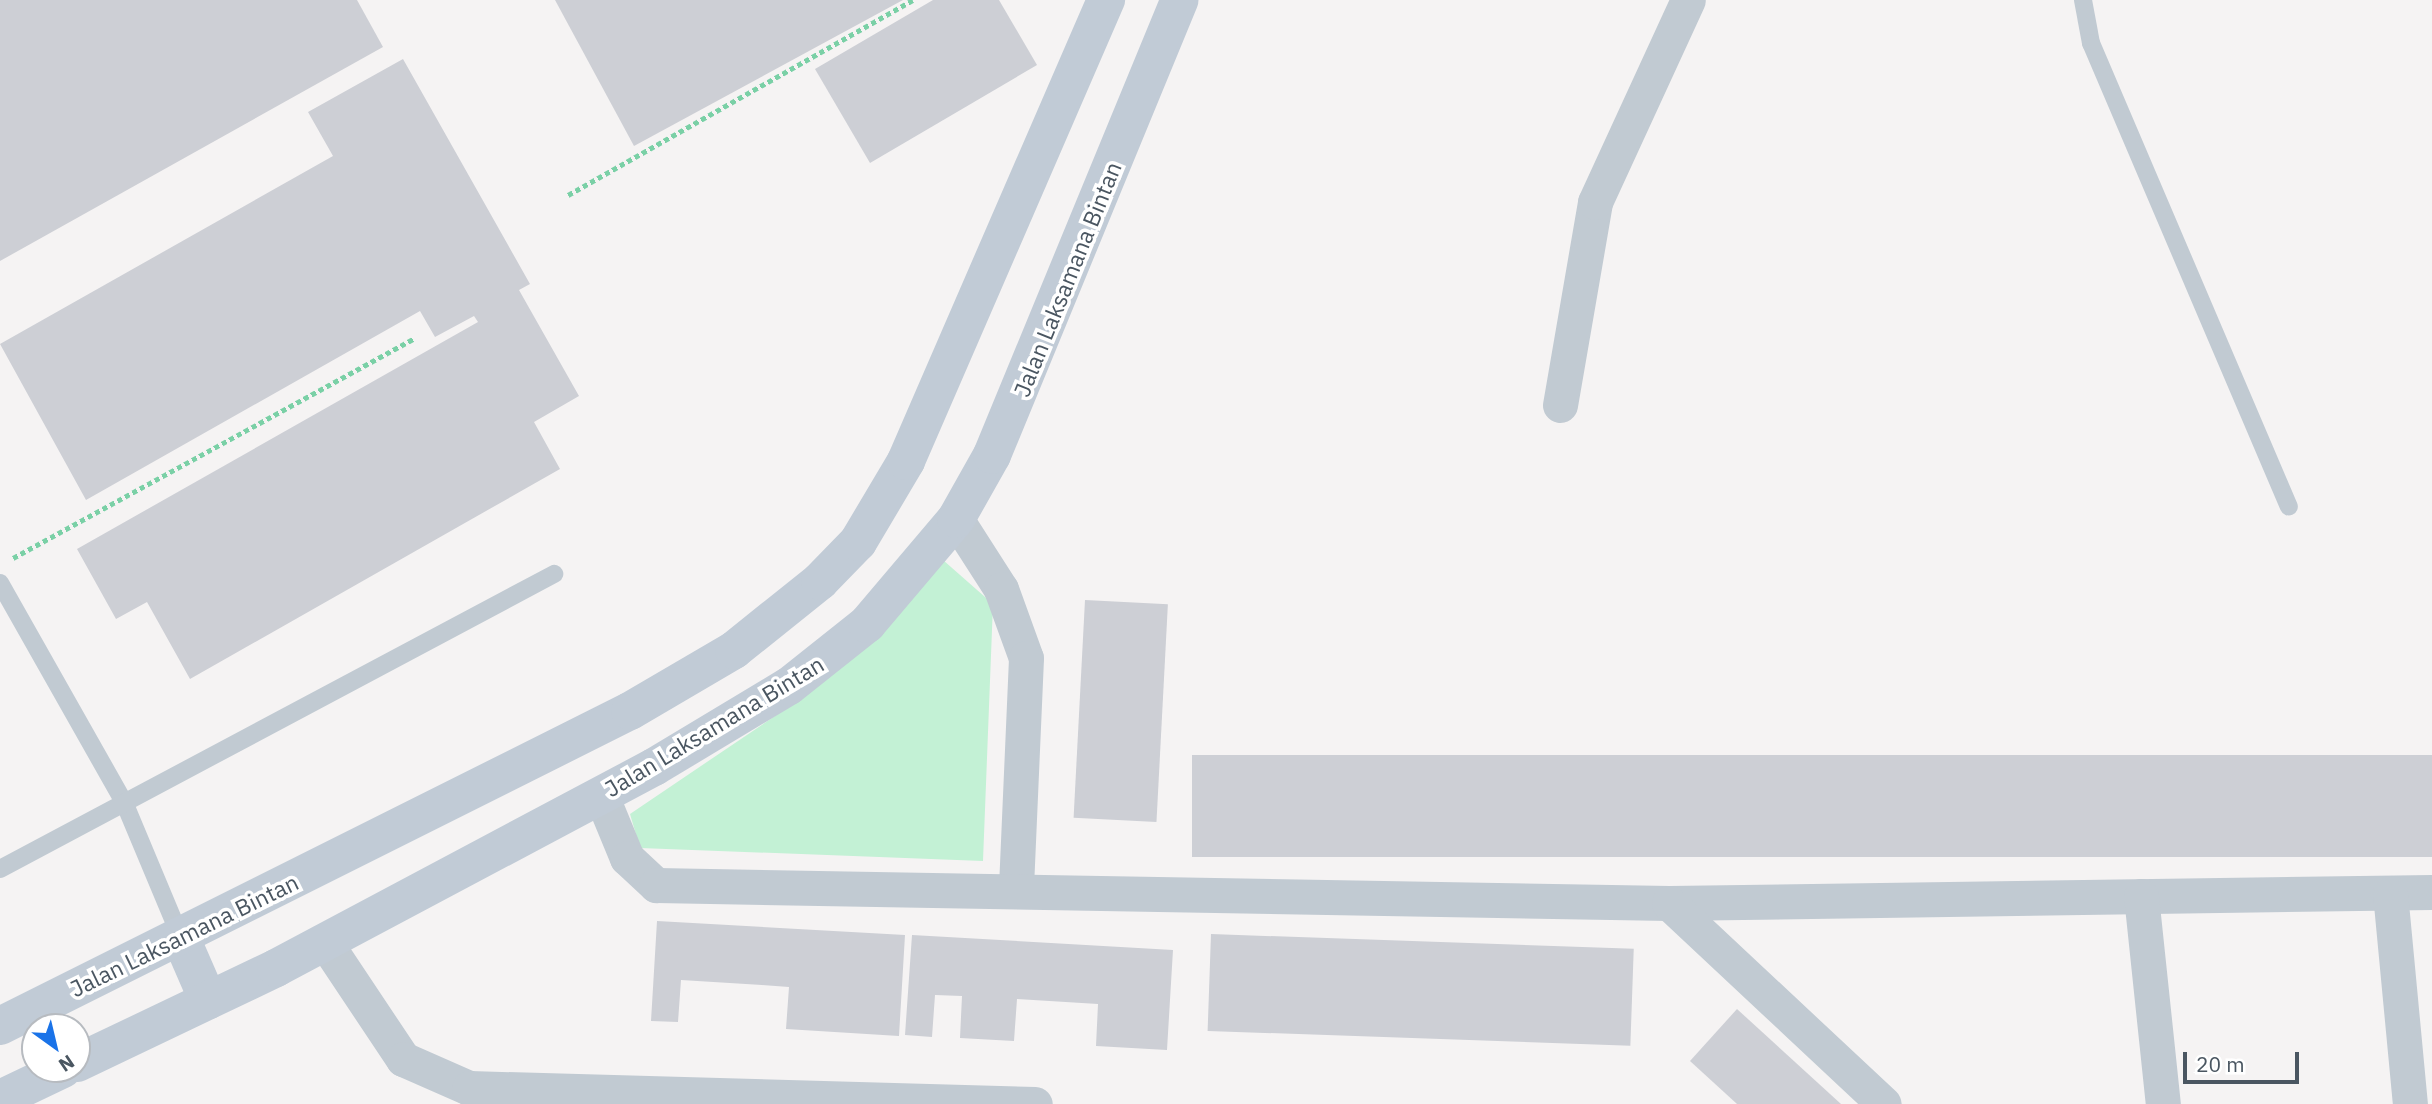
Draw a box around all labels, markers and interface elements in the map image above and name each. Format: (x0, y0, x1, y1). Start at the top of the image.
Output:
street label: Jalan Laksamana Bintan (1007, 158, 1127, 400)
street label: Jalan Laksamana Bintan (599, 650, 829, 802)
street label: Jalan Laksamana Bintan (65, 868, 303, 1002)
north arrow (21, 1013, 91, 1083)
scale bar (2187, 1038, 2302, 1082)
text: N (54, 1050, 79, 1078)
text: 20 m (2196, 1050, 2245, 1078)

